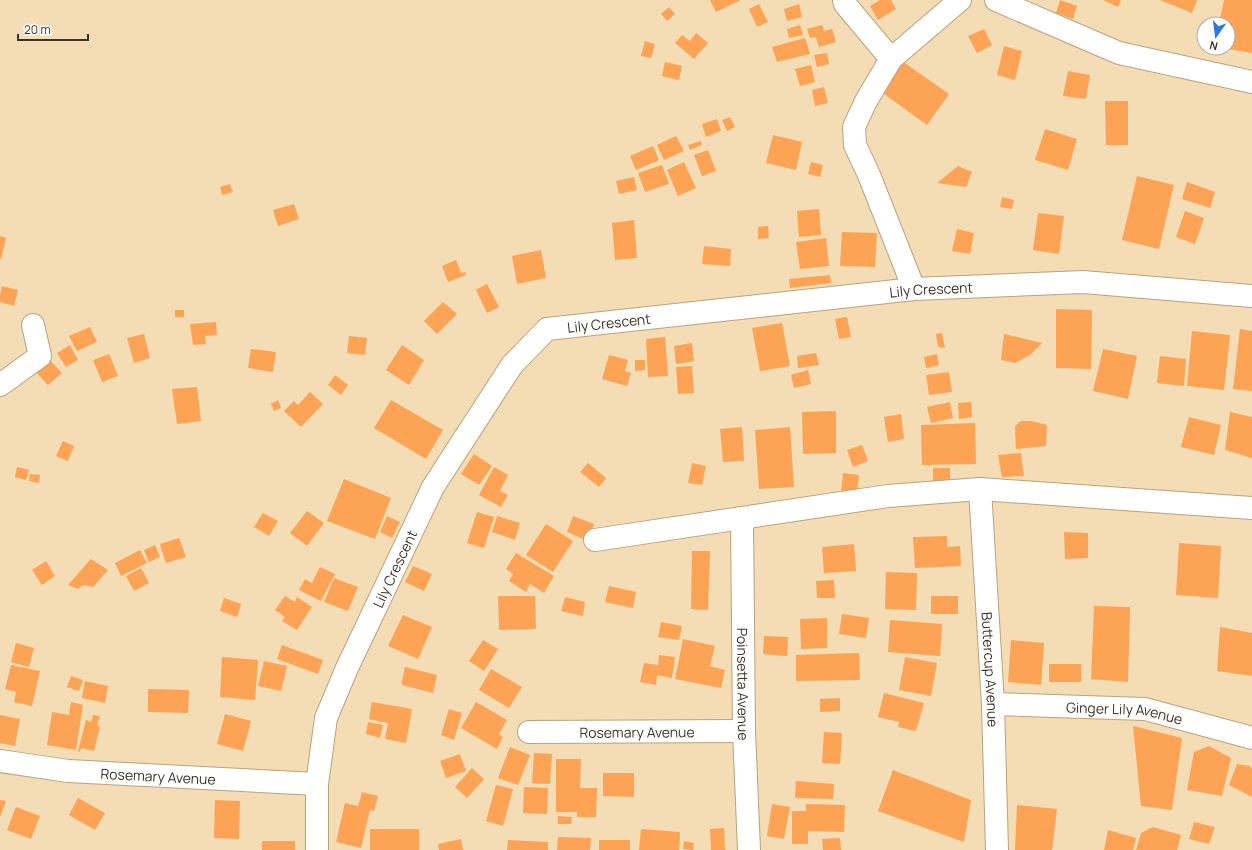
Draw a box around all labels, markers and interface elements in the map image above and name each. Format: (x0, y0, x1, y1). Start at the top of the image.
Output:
scale bar (18, 16, 88, 42)
north arrow (1196, 16, 1236, 56)
text: 20 m (24, 21, 51, 38)
text: N (1208, 38, 1219, 54)
street label: Lily Crescent (888, 277, 974, 301)
street label: Lily Crescent (566, 308, 652, 336)
street label: Lily Crescent (368, 526, 421, 610)
street label: Buttercup Avenue (978, 611, 1003, 728)
street label: Poinsetta Avenue (734, 627, 754, 741)
street label: Ginger Lily Avenue (1066, 697, 1185, 728)
street label: Rosemary Avenue (579, 722, 695, 741)
street label: Rosemary Avenue (100, 763, 216, 788)

